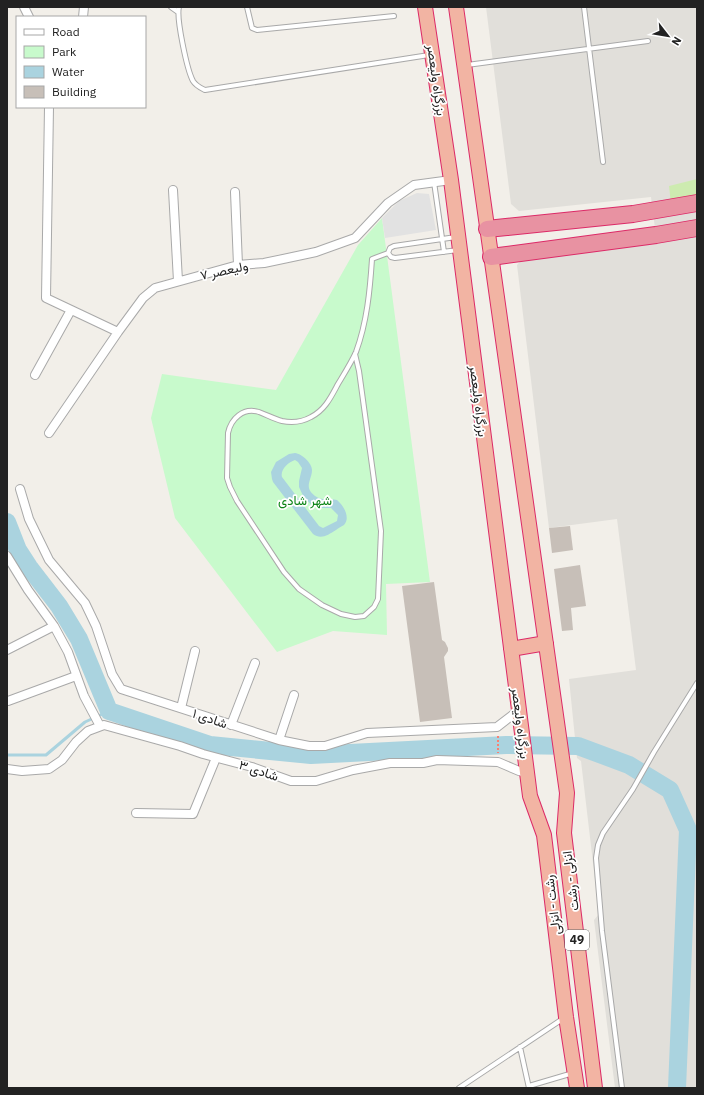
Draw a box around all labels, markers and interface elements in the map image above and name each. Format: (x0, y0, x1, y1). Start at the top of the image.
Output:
legend (16, 16, 146, 108)
north arrow (648, 16, 688, 56)
text: Road (52, 24, 80, 39)
text: N (669, 34, 685, 48)
street label: بزرگراه ولیعصر (423, 42, 450, 117)
text: Park (52, 44, 77, 59)
text: Water (52, 64, 85, 79)
text: Building (52, 84, 97, 99)
street label: ولیعصر ۷ (199, 257, 250, 284)
street label: بزرگراه ولیعصر (466, 363, 491, 438)
park label: شهر شادی (278, 492, 332, 509)
street label: بزرگراه ولیعصر (508, 685, 533, 760)
street label: شادی ۱ (190, 705, 230, 732)
street label: شادی ۳ (237, 756, 281, 785)
street label: انزلی - رشت (558, 850, 583, 912)
street label: رشت - انزلی (540, 874, 565, 936)
road number: 49 (565, 930, 589, 950)

